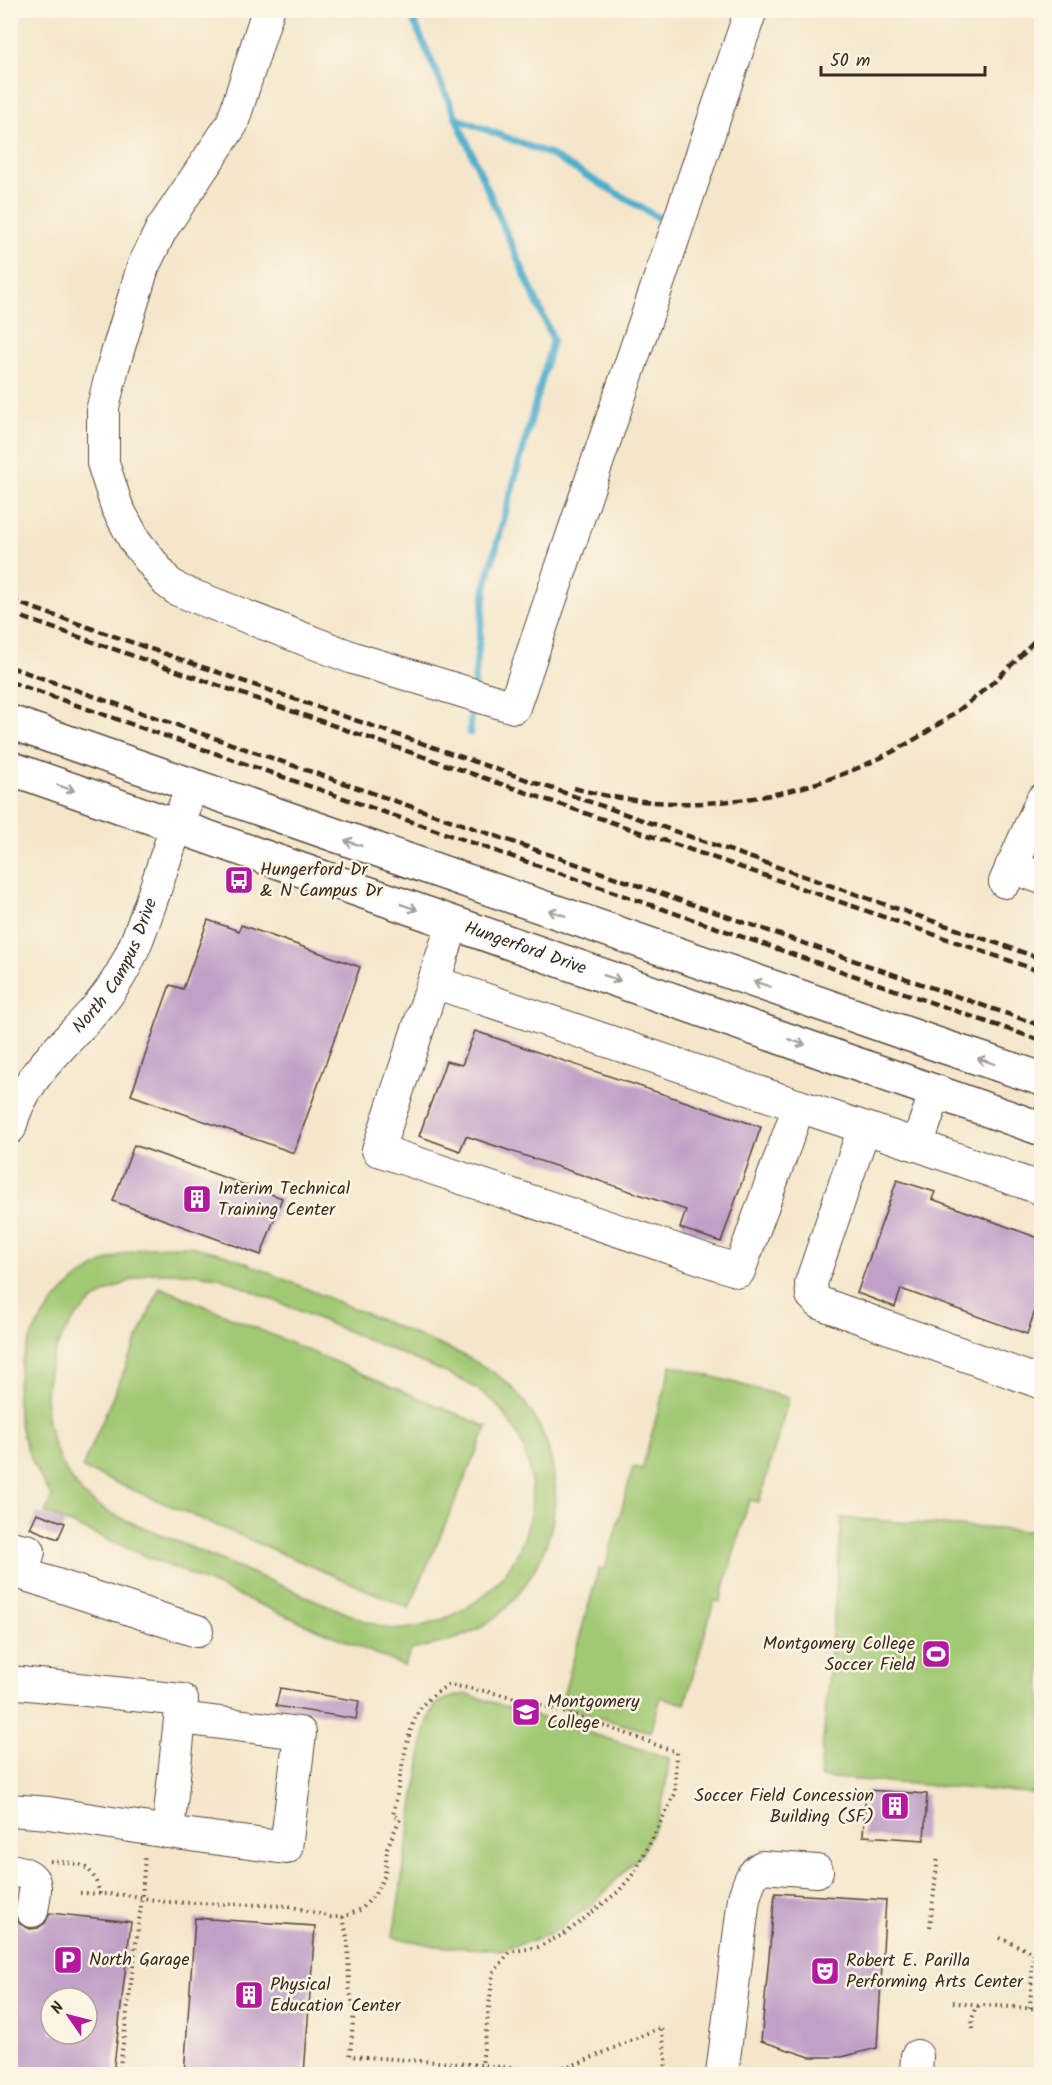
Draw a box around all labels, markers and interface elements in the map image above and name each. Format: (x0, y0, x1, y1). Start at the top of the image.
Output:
scale bar (821, 39, 984, 77)
text: 50 m (830, 47, 870, 76)
one-way arrow (56, 783, 75, 794)
one-way arrow (344, 836, 363, 847)
place label: Hungerford Dr & N Campus Dr (260, 856, 384, 906)
bus stop icon: Hungerford Dr & N Campus Dr (223, 864, 255, 896)
street label: North Campus Drive (65, 894, 166, 1040)
one-way arrow (399, 902, 418, 913)
one-way arrow (549, 907, 567, 918)
street label: Hungerford Drive (460, 914, 590, 983)
one-way arrow (603, 974, 621, 985)
one-way arrow (752, 978, 771, 989)
one-way arrow (787, 1038, 806, 1049)
one-way arrow (977, 1054, 996, 1065)
place label: Interim Technical Training Center (218, 1175, 351, 1225)
building icon: Interim Technical Training Center (181, 1183, 213, 1215)
place label: Montgomery College Soccer Field (763, 1630, 916, 1680)
sports icon: Montgomery College Soccer Field (920, 1638, 952, 1670)
place label: Montgomery College (547, 1688, 640, 1738)
school or university icon: Montgomery College (510, 1696, 542, 1728)
place label: Soccer Field Concession Building (SF) (695, 1782, 874, 1832)
building icon: Soccer Field Concession Building (SF) (879, 1790, 911, 1822)
parking icon: North Garage (52, 1944, 84, 1976)
place label: North Garage (89, 1946, 190, 1975)
place label: Robert E. Parilla Performing Arts Center (846, 1947, 1024, 1997)
theatre icon: Robert E. Parilla Performing Arts Center (809, 1955, 841, 1987)
place label: Physical Education Center (270, 1971, 401, 2021)
building icon: Physical Education Center (233, 1979, 265, 2011)
north arrow (39, 1986, 99, 2046)
text: N (45, 1997, 71, 2020)

